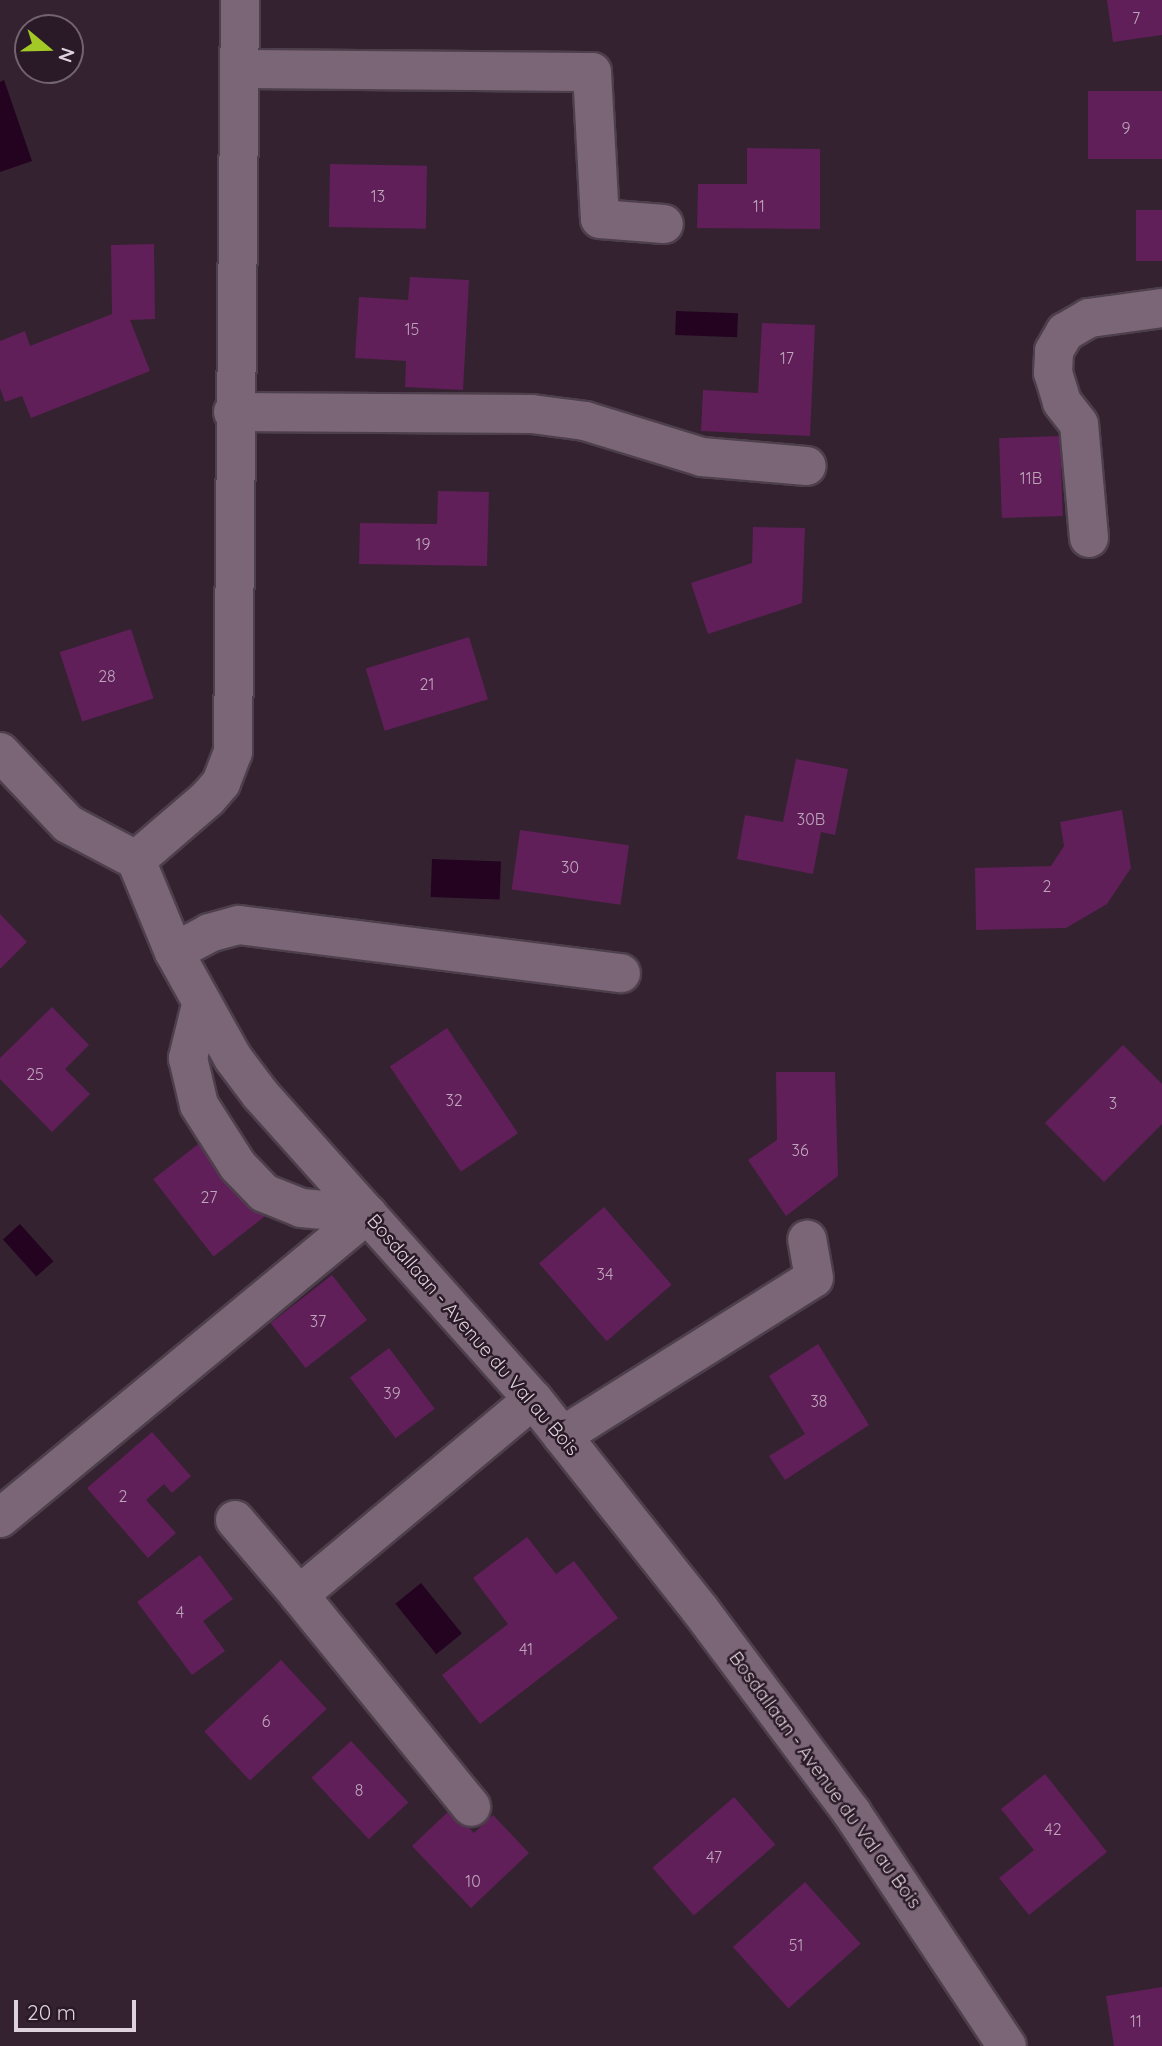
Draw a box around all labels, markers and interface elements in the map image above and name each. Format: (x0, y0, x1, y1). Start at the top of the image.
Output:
house number: 7 (1132, 8, 1140, 28)
north arrow (14, 14, 84, 84)
text: N (53, 45, 81, 66)
house number: 9 (1122, 118, 1130, 138)
house number: 13 (371, 186, 385, 206)
house number: 11 (753, 196, 765, 216)
house number: 15 (405, 319, 419, 339)
house number: 17 (780, 348, 794, 368)
house number: 11B (1020, 468, 1042, 488)
house number: 19 (416, 534, 430, 554)
house number: 28 (98, 666, 116, 686)
house number: 21 (420, 674, 434, 694)
house number: 30B (797, 809, 825, 829)
house number: 30 (561, 857, 579, 877)
house number: 2 (1043, 876, 1051, 896)
house number: 25 (26, 1064, 44, 1084)
house number: 32 (445, 1090, 463, 1110)
house number: 3 (1109, 1093, 1117, 1113)
house number: 36 (792, 1140, 808, 1160)
house number: 27 (201, 1187, 217, 1207)
street label: Bosdallaan - Avenue du Val au Bois (362, 1210, 584, 1460)
house number: 34 (597, 1264, 613, 1284)
house number: 37 (310, 1311, 326, 1331)
house number: 39 (383, 1383, 401, 1403)
house number: 38 (810, 1391, 828, 1411)
house number: 2 (119, 1486, 127, 1506)
house number: 4 (176, 1602, 184, 1622)
house number: 41 (519, 1639, 533, 1659)
street label: Bosdallaan - Avenue du Val au Bois (724, 1647, 926, 1913)
house number: 6 (262, 1711, 270, 1731)
house number: 8 (355, 1780, 363, 1800)
house number: 42 (1044, 1819, 1062, 1839)
house number: 47 (706, 1847, 722, 1867)
house number: 10 (465, 1871, 481, 1891)
house number: 51 (789, 1935, 803, 1955)
scale bar (18, 1986, 140, 2030)
text: 20 m (27, 1999, 76, 2025)
house number: 11 (1130, 2011, 1142, 2031)

